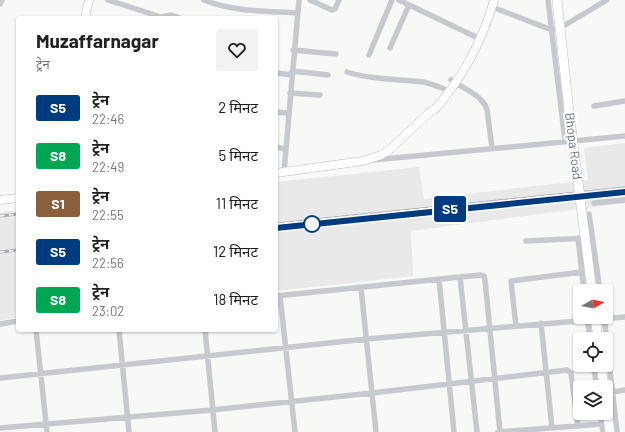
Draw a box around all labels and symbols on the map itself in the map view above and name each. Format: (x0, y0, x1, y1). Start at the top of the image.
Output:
street label: Bhopa Road (562, 112, 586, 180)
line badge: S5 (432, 196, 468, 222)
unlabelled marker (303, 215, 321, 233)
north arrow (573, 284, 613, 324)

